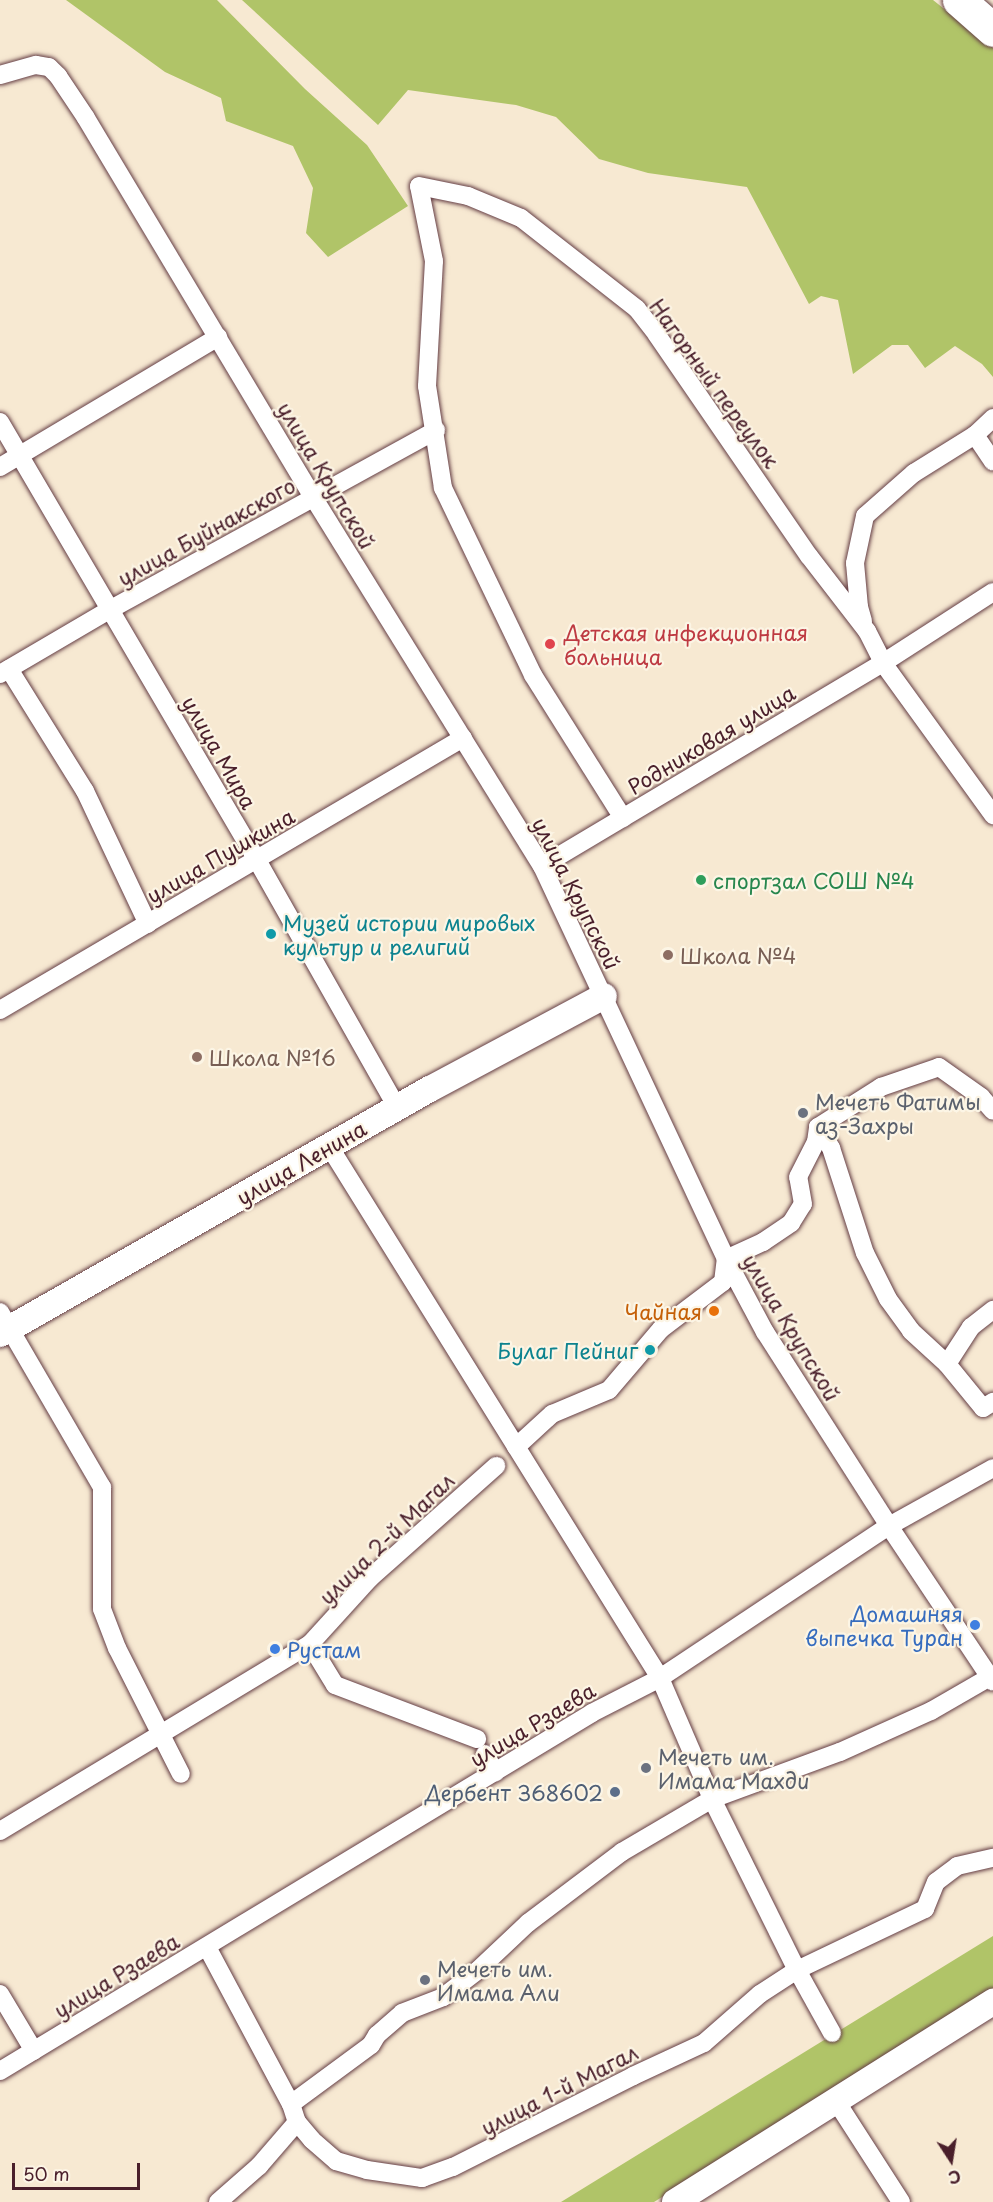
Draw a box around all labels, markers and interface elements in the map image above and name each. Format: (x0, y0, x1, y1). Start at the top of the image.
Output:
street label: Нагорный переулок (645, 293, 785, 473)
street label: улица Крупской (273, 396, 381, 554)
street label: улица Буйнакского (112, 471, 300, 591)
place label: Детская инфекционная больница (564, 619, 809, 669)
marker: Детская инфекционная больница (541, 635, 559, 653)
street label: Родниковая улица (622, 679, 800, 799)
street label: улица Мира (177, 690, 263, 814)
street label: улица Пушкина (141, 802, 299, 908)
street label: улица Крупской (528, 812, 626, 974)
place label: спортзал СОШ №4 (713, 867, 916, 893)
marker: спортзал СОШ №4 (694, 873, 708, 887)
place label: Музей истории мировых культур и религий (283, 909, 536, 959)
marker: Музей истории мировых культур и религий (264, 927, 278, 941)
place label: Школа №4 (680, 942, 797, 968)
marker: Школа №4 (661, 948, 675, 962)
place label: Школа №16 (209, 1044, 336, 1070)
marker: Школа №16 (190, 1050, 204, 1064)
place label: Мечеть Фатимы аз-Захры (815, 1088, 980, 1138)
marker: Мечеть Фатимы аз-Захры (796, 1106, 810, 1120)
street label: улица Ленина (231, 1114, 371, 1210)
street label: улица Крупской (738, 1248, 846, 1406)
place label: Чайная (625, 1298, 702, 1324)
marker: Чайная (707, 1304, 721, 1318)
place label: Булаг Пейниг (497, 1337, 638, 1363)
marker: Булаг Пейниг (643, 1343, 657, 1357)
street label: улица 2-й Магал (312, 1466, 460, 1610)
place label: Домашняя выпечка Туран (804, 1600, 963, 1650)
marker: Домашняя выпечка Туран (968, 1618, 982, 1632)
place label: Рустам (287, 1636, 361, 1662)
marker: Рустам (268, 1642, 282, 1656)
street label: улица Рзаева (464, 1676, 600, 1772)
place label: Мечеть им. Имама Махди (658, 1743, 810, 1793)
marker: Мечеть им. Имама Махди (639, 1761, 653, 1775)
place label: Дербент 368602 (425, 1779, 603, 1805)
marker: Дербент 368602 (608, 1785, 622, 1799)
street label: улица Рзаева (48, 1927, 184, 2023)
place label: Мечеть им. Имама Али (437, 1955, 561, 2005)
marker: Мечеть им. Имама Али (418, 1973, 432, 1987)
street label: улица 1-й Магал (475, 2038, 643, 2140)
north arrow (921, 2130, 981, 2190)
scale bar (15, 2151, 142, 2189)
text: 50 m (23, 2160, 70, 2187)
text: С (946, 2165, 963, 2191)

